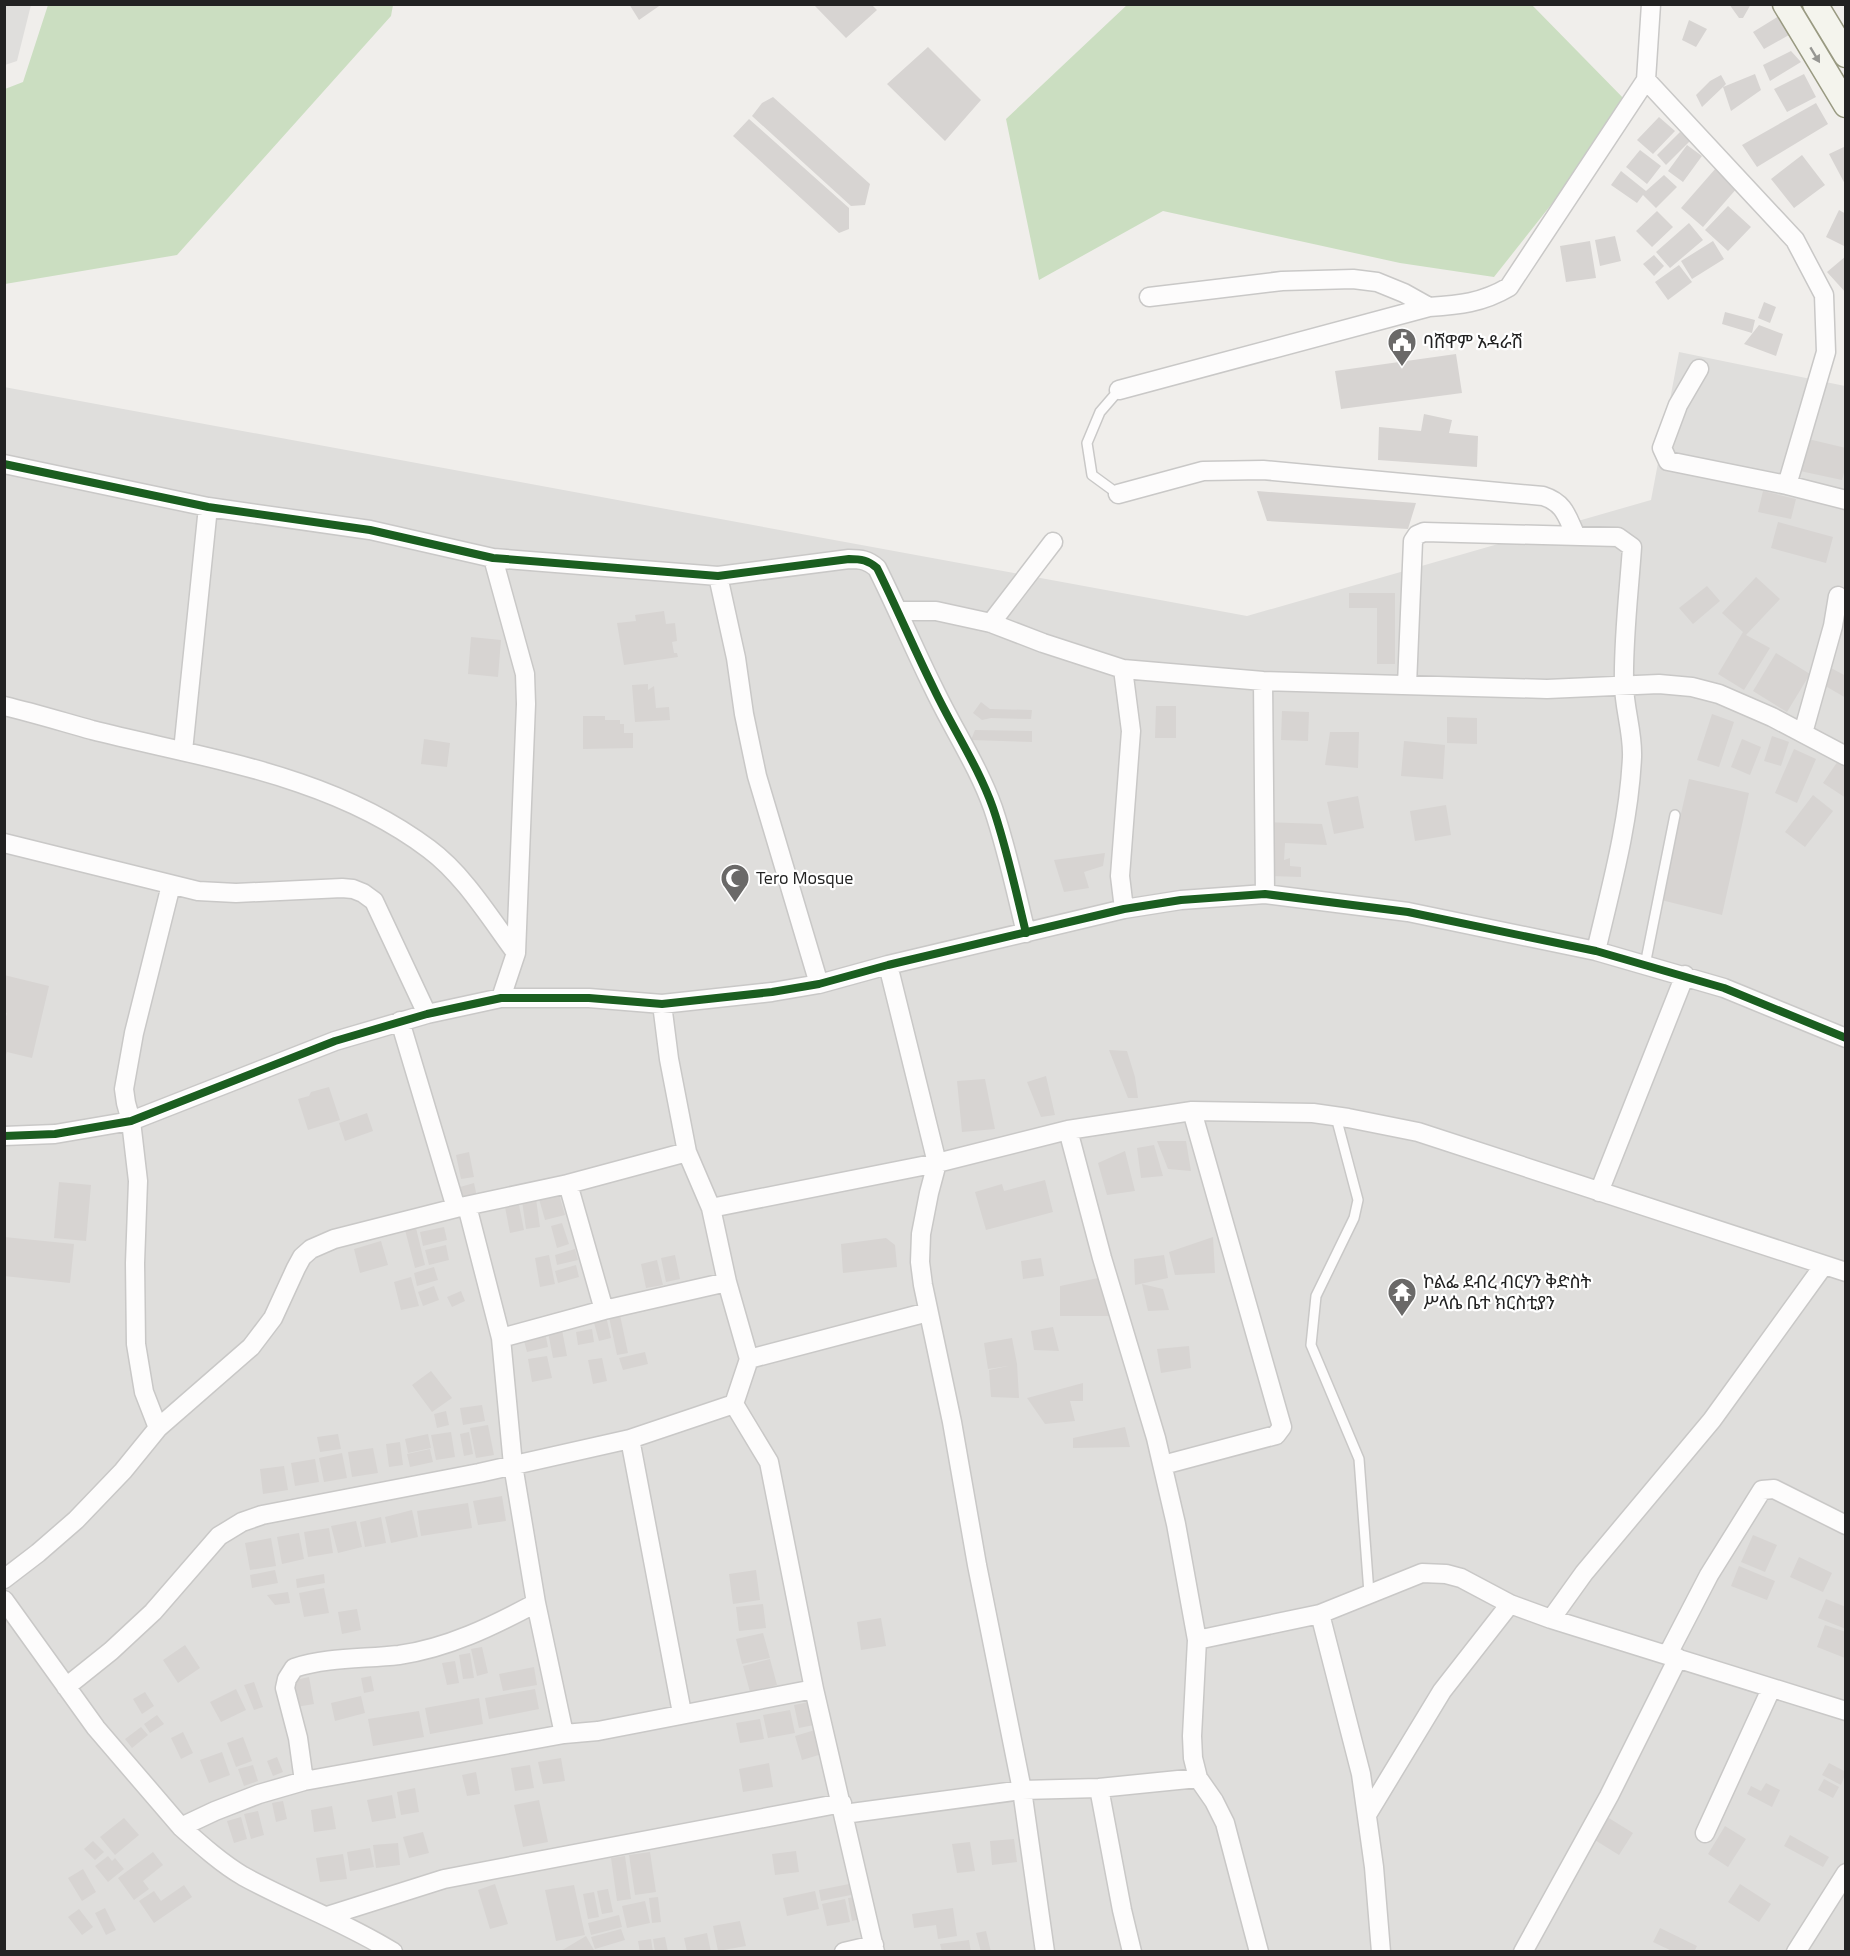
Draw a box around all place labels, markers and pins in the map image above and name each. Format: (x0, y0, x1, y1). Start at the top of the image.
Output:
public building icon: ባሸዋም አዳራሽ (1386, 326, 1418, 368)
place label: ባሸዋም አዳራሽ (1423, 328, 1523, 355)
mosque icon: Tero Mosque (719, 862, 751, 904)
place label: Tero Mosque (756, 864, 853, 891)
place label: ኮልፌ ደብረ ብርሃን ቅድስት ሥላሴ ቤተ ክርስቲያን (1423, 1268, 1592, 1316)
temple icon: ኮልፌ ደብረ ብርሃን ቅድስት ሥላሴ ቤተ ክርስቲያን (1386, 1276, 1418, 1318)

